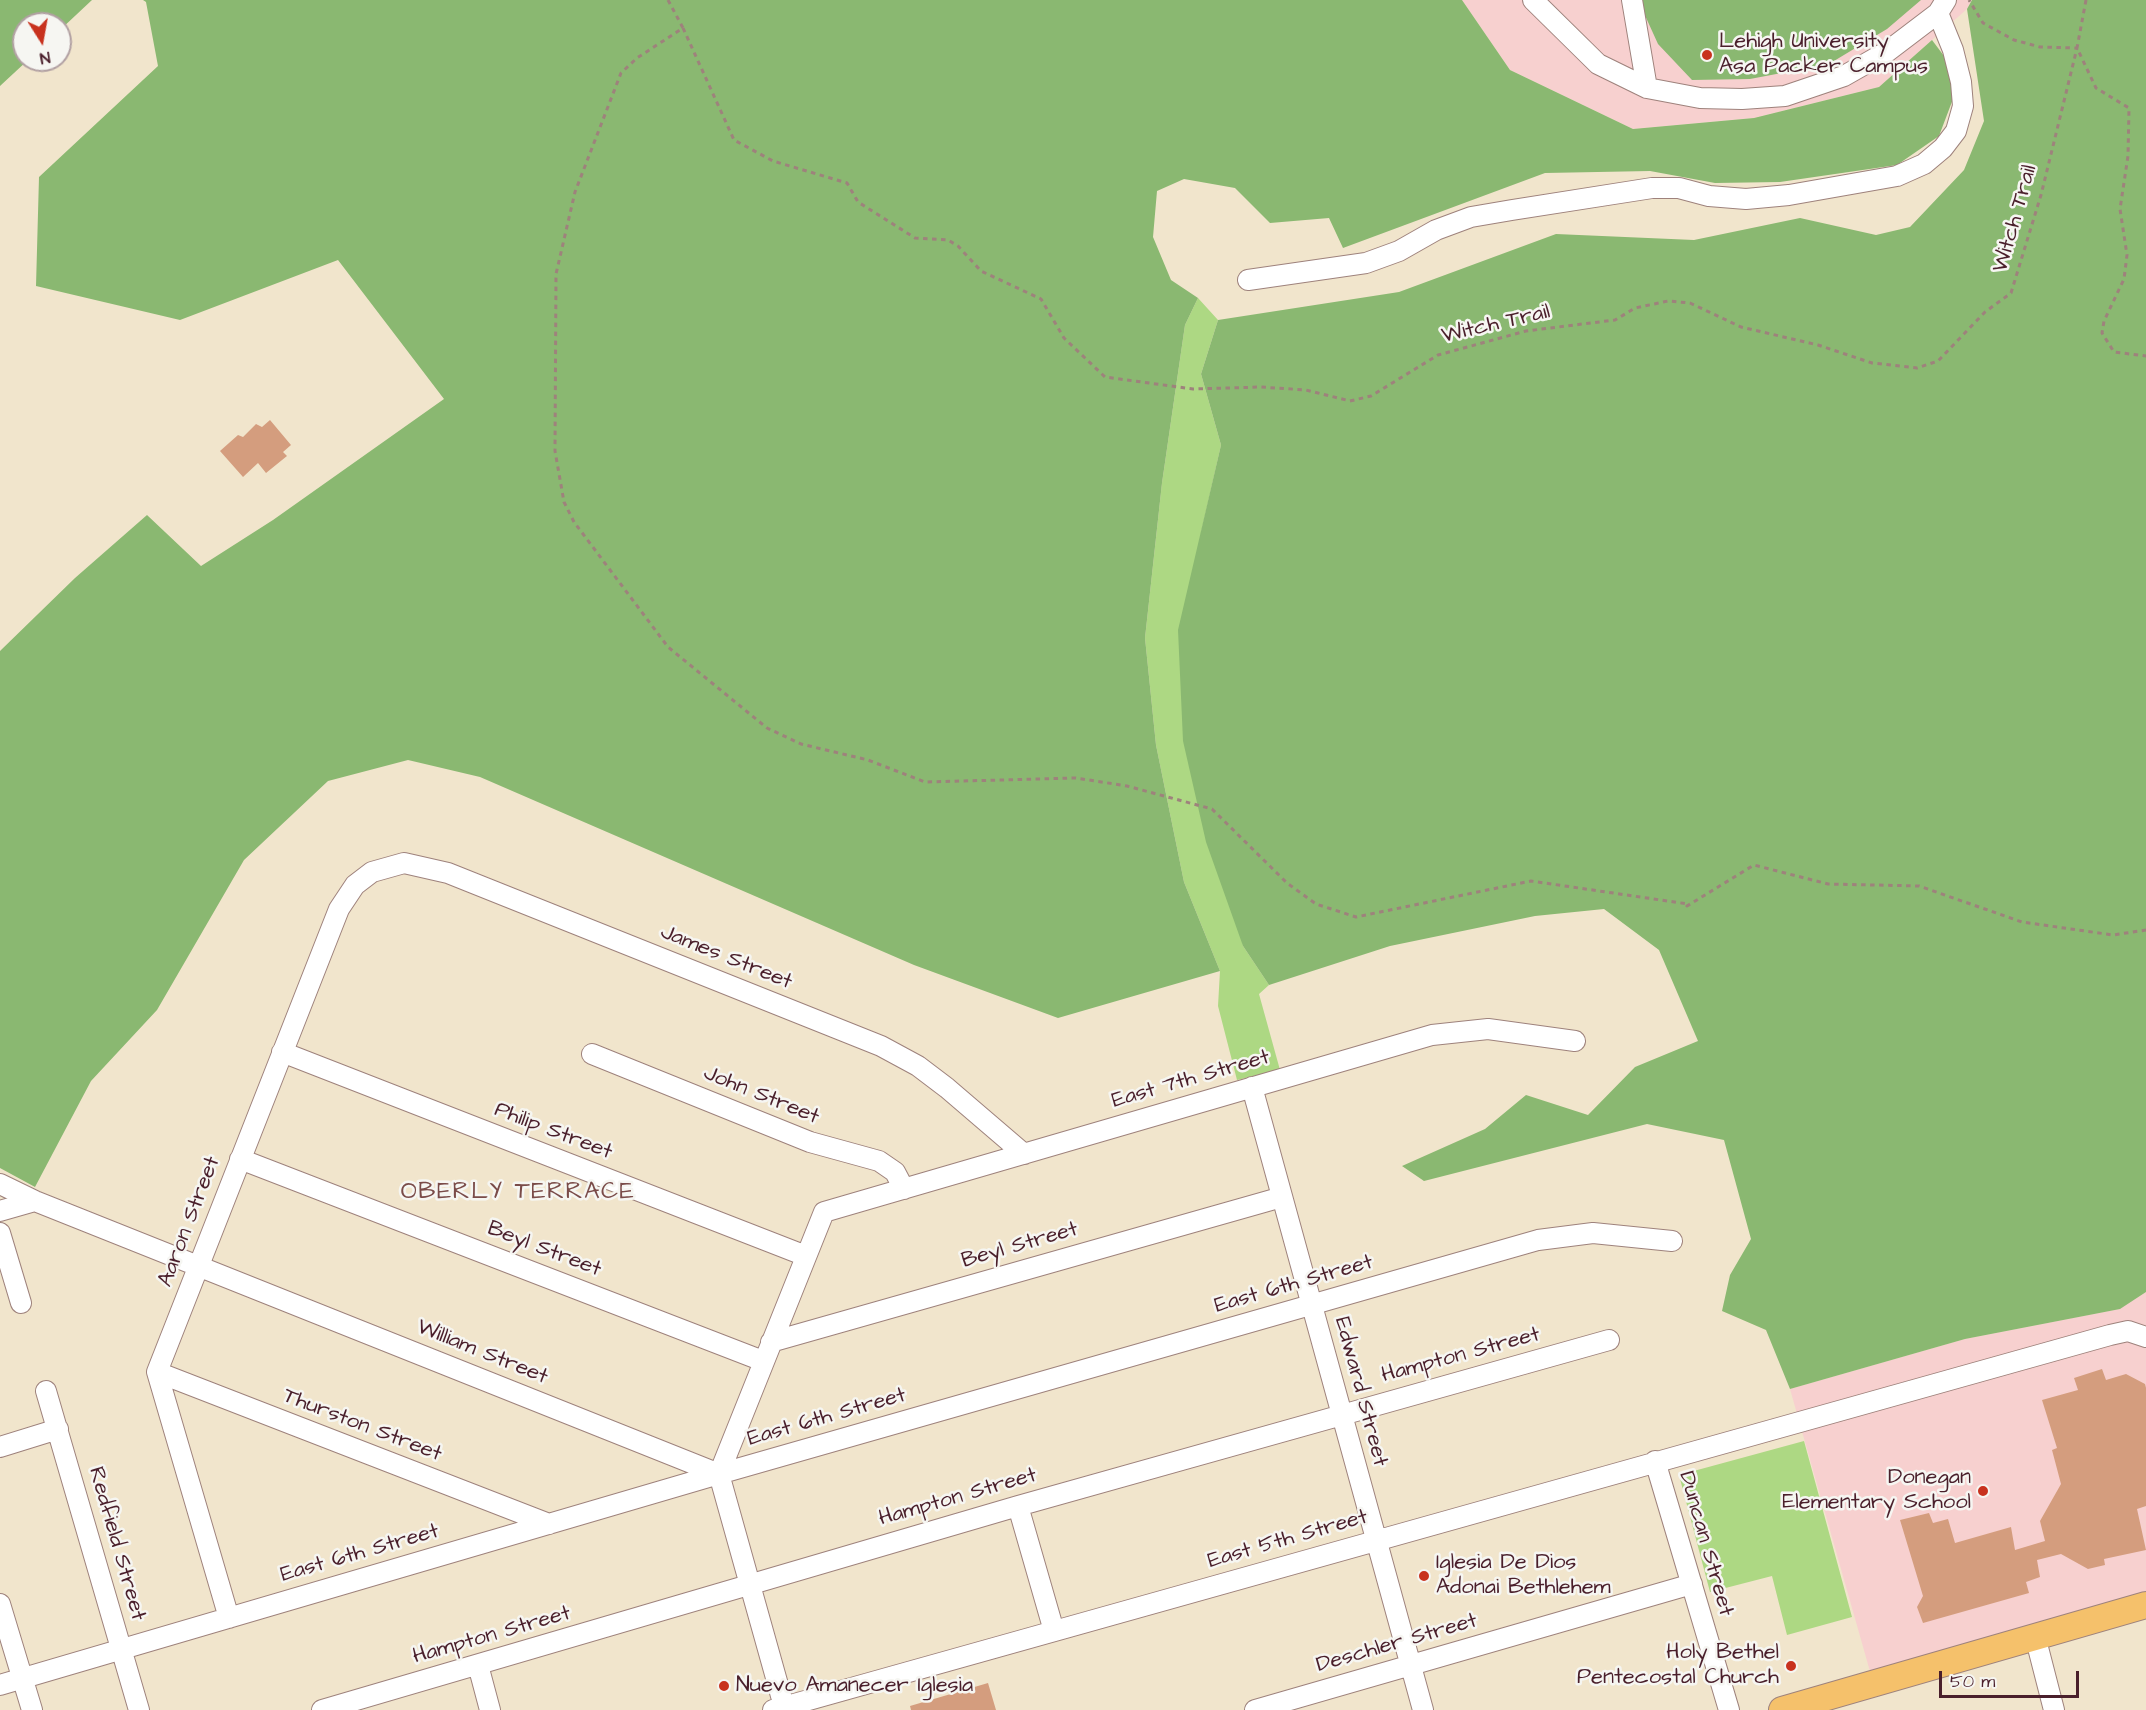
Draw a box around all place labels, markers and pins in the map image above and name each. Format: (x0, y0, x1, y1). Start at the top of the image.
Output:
place label: Lehigh University Asa Packer Campus (1719, 29, 1928, 80)
marker: Lehigh University Asa Packer Campus (1700, 48, 1714, 62)
place label: Donegan Elementary School (1782, 1465, 1971, 1516)
marker: Donegan Elementary School (1976, 1484, 1990, 1498)
place label: Iglesia De Dios Adonai Bethlehem (1436, 1550, 1611, 1602)
marker: Iglesia De Dios Adonai Bethlehem (1417, 1569, 1431, 1583)
place label: Holy Bethel Pentecostal Church (1577, 1640, 1779, 1692)
marker: Holy Bethel Pentecostal Church (1784, 1659, 1798, 1673)
place label: Nuevo Amanecer Iglesia (736, 1673, 973, 1699)
marker: Nuevo Amanecer Iglesia (717, 1679, 731, 1693)

